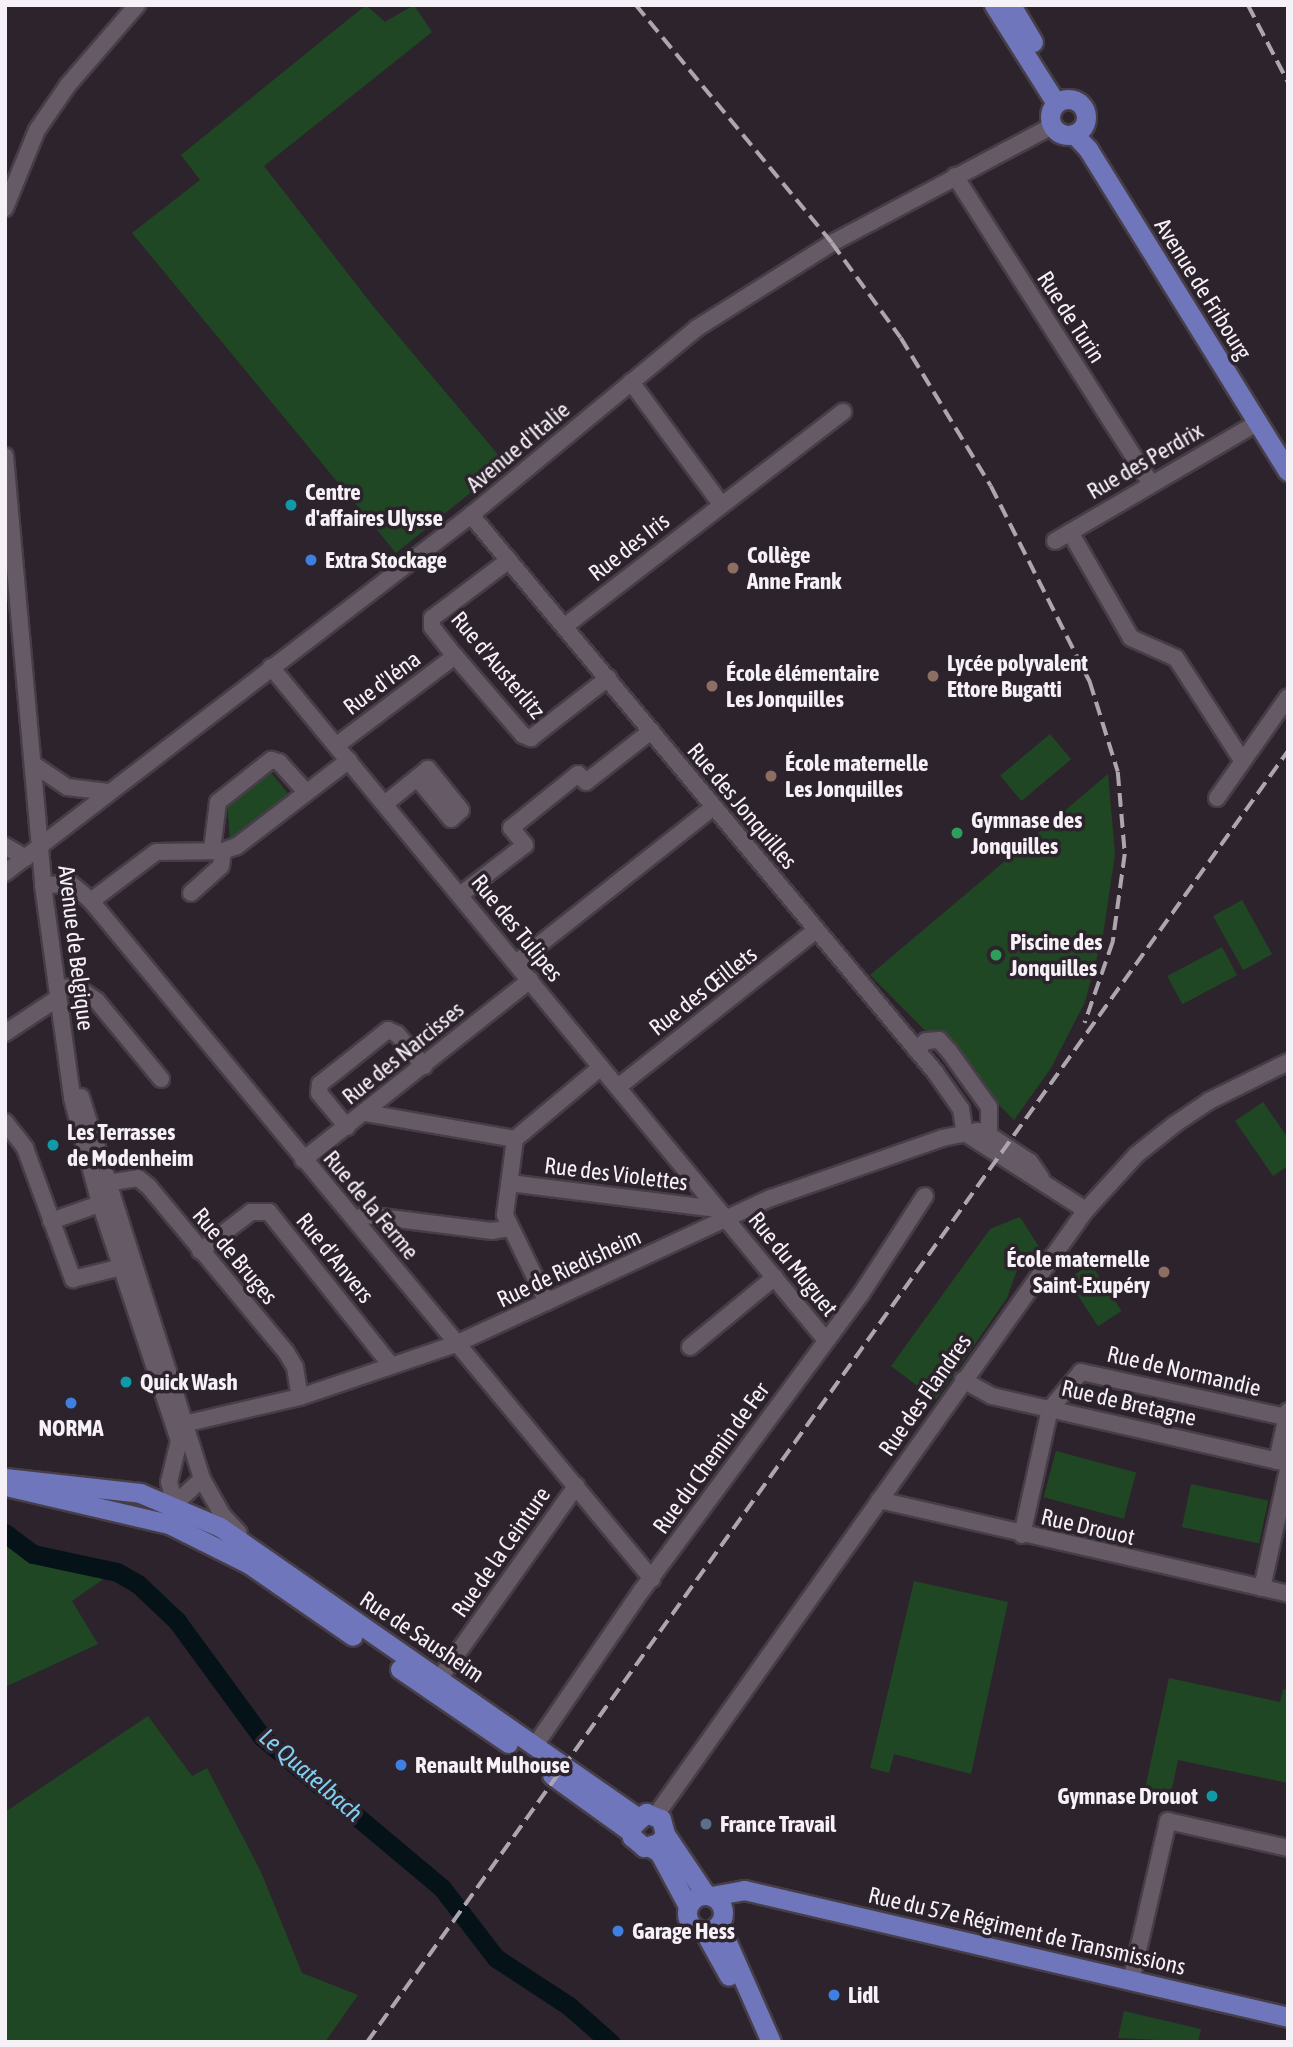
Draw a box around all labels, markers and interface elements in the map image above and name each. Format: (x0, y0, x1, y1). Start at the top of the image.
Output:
street label: Avenue de Fribourg (1149, 213, 1257, 365)
street label: Rue de Turin (1031, 266, 1111, 368)
street label: Avenue d'Italie (461, 396, 575, 498)
street label: Rue des Perdrix (1082, 417, 1208, 505)
place label: Centre d'affaires Ulysse (305, 478, 443, 532)
marker: Centre d'affaires Ulysse (283, 497, 299, 513)
street label: Rue des Iris (583, 507, 675, 587)
place label: Collège Anne Frank (747, 541, 841, 595)
place label: Extra Stockage (325, 546, 447, 574)
marker: Extra Stockage (303, 552, 319, 568)
marker: Collège Anne Frank (725, 560, 741, 576)
street label: Rue d'Austerlitz (445, 606, 551, 724)
street label: Rue d'Iéna (338, 645, 426, 721)
place label: Lycée polyvalent Ettore Bugatti (947, 649, 1088, 703)
place label: École élémentaire Les Jonquilles (726, 659, 879, 713)
marker: Lycée polyvalent Ettore Bugatti (925, 668, 941, 684)
marker: École élémentaire Les Jonquilles (704, 678, 720, 694)
street label: Rue des Jonquilles (681, 737, 803, 875)
place label: École maternelle Les Jonquilles (785, 749, 928, 803)
marker: École maternelle Les Jonquilles (763, 768, 779, 784)
place label: Gymnase des Jonquilles (971, 806, 1082, 860)
marker: Gymnase des Jonquilles (949, 825, 965, 841)
street label: Avenue de Belgique (52, 864, 100, 1032)
street label: Rue des Tulipes (465, 869, 569, 987)
place label: Piscine des Jonquilles (1010, 928, 1102, 982)
street label: Rue des Œillets (644, 940, 762, 1042)
marker: Piscine des Jonquilles (988, 947, 1004, 963)
street label: Rue des Narcisses (337, 996, 469, 1110)
place label: Les Terrasses de Modenheim (67, 1118, 194, 1172)
marker: Les Terrasses de Modenheim (45, 1137, 61, 1153)
street label: Rue de la Ferme (317, 1145, 425, 1265)
street label: Rue des Violettes (543, 1152, 689, 1196)
street label: Rue de Bruges (187, 1202, 283, 1310)
street label: Rue du Muguet (743, 1206, 843, 1322)
street label: Rue d'Anvers (290, 1207, 380, 1309)
street label: Rue de Riedisheim (493, 1223, 645, 1313)
place label: École maternelle Saint-Exupéry (1007, 1245, 1150, 1299)
marker: École maternelle Saint-Exupéry (1156, 1264, 1172, 1280)
street label: Rue des Flandres (873, 1329, 977, 1461)
street label: Rue de Normandie (1104, 1340, 1264, 1402)
place label: Quick Wash (140, 1368, 238, 1396)
marker: Quick Wash (118, 1374, 134, 1390)
street label: Rue de Bretagne (1059, 1374, 1199, 1432)
street label: Rue du Chemin de Fer (647, 1377, 775, 1539)
marker: NORMA (63, 1395, 79, 1411)
place label: NORMA (38, 1414, 104, 1442)
street label: Rue de la Ceinture (446, 1481, 556, 1623)
street label: Rue Drouot (1039, 1503, 1137, 1551)
street label: Rue de Sausheim (355, 1585, 489, 1689)
water label: Le Quatelbach (254, 1722, 368, 1828)
place label: Renault Mulhouse (415, 1751, 570, 1779)
marker: Renault Mulhouse (393, 1757, 409, 1773)
place label: Gymnase Drouot (1057, 1782, 1198, 1810)
marker: Gymnase Drouot (1204, 1788, 1220, 1804)
place label: France Travail (720, 1810, 836, 1838)
marker: France Travail (698, 1816, 714, 1832)
street label: Rue du 57e Régiment de Transmissions (866, 1881, 1188, 1981)
place label: Garage Hess (632, 1917, 735, 1945)
marker: Garage Hess (610, 1923, 626, 1939)
place label: Lidl (848, 1981, 879, 2009)
marker: Lidl (826, 1987, 842, 2003)

